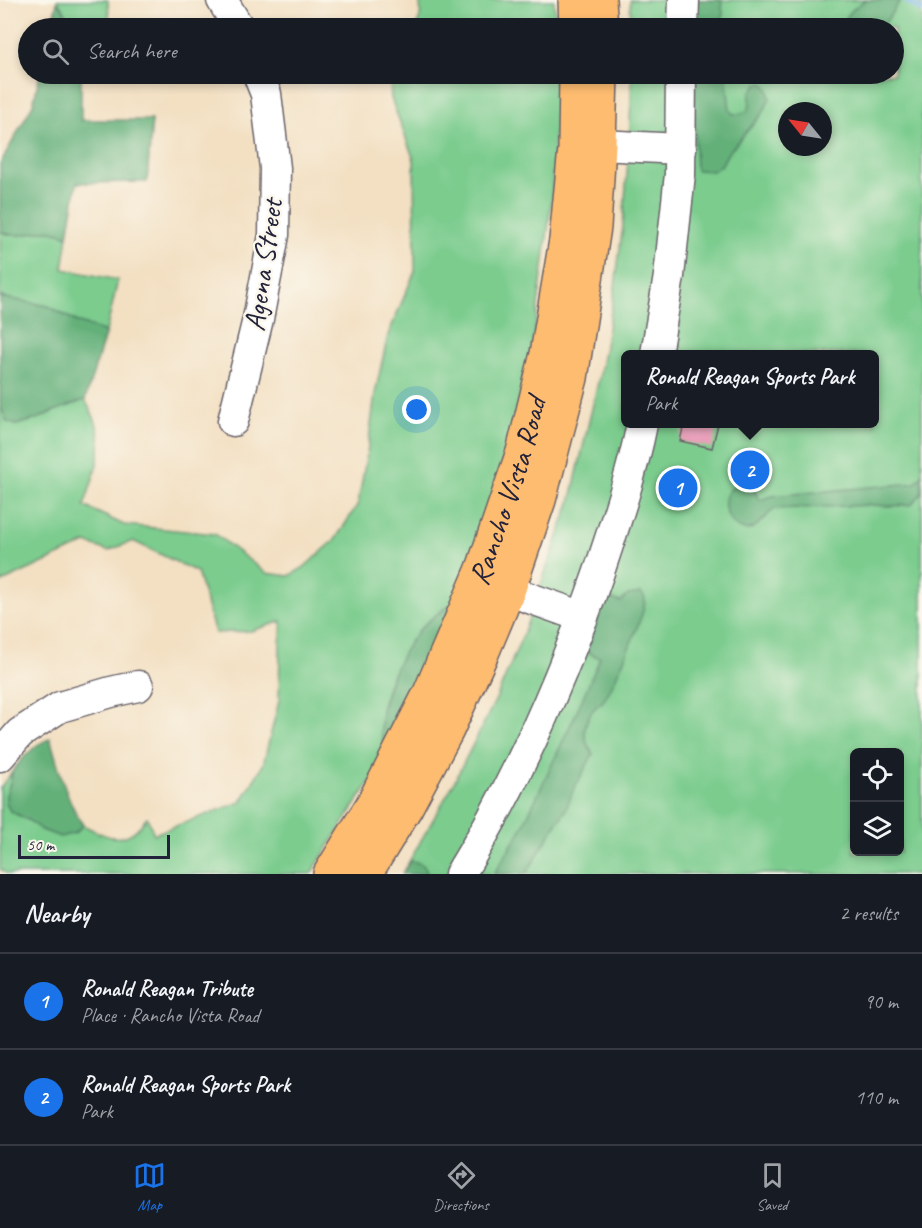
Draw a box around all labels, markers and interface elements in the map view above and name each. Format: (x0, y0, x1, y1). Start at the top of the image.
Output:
search box (18, 18, 904, 84)
icon: search (39, 35, 72, 68)
text: Search here (87, 37, 177, 65)
north arrow (778, 102, 832, 156)
street label: Agena Street (235, 193, 291, 333)
popup (621, 350, 879, 428)
text: Ronald Reagan Sports Park (645, 363, 855, 391)
street label: Rancho Vista Road (460, 389, 556, 591)
text: Park (645, 391, 677, 416)
your location (402, 395, 431, 424)
pin: 2 (730, 448, 770, 492)
pin: 1 (658, 466, 698, 510)
map controls (850, 748, 904, 856)
button: locate (850, 748, 904, 802)
button: layers (850, 802, 904, 856)
scale bar (18, 832, 170, 860)
text: 50 m (27, 835, 54, 855)
text: Nearby (24, 897, 89, 930)
text: 2 results (839, 901, 898, 926)
text: Ronald Reagan Tribute (81, 975, 253, 1003)
text: 1 (39, 989, 48, 1014)
text: 90 m (864, 989, 898, 1014)
text: Place · Rancho Vista Road (81, 1003, 259, 1028)
text: Ronald Reagan Sports Park (81, 1071, 290, 1099)
text: 2 (39, 1085, 48, 1110)
text: 110 m (855, 1085, 898, 1110)
text: Park (81, 1099, 113, 1124)
tab: Map (133, 1159, 166, 1215)
tab: Directions (433, 1159, 489, 1215)
tab: Saved (756, 1159, 789, 1215)

